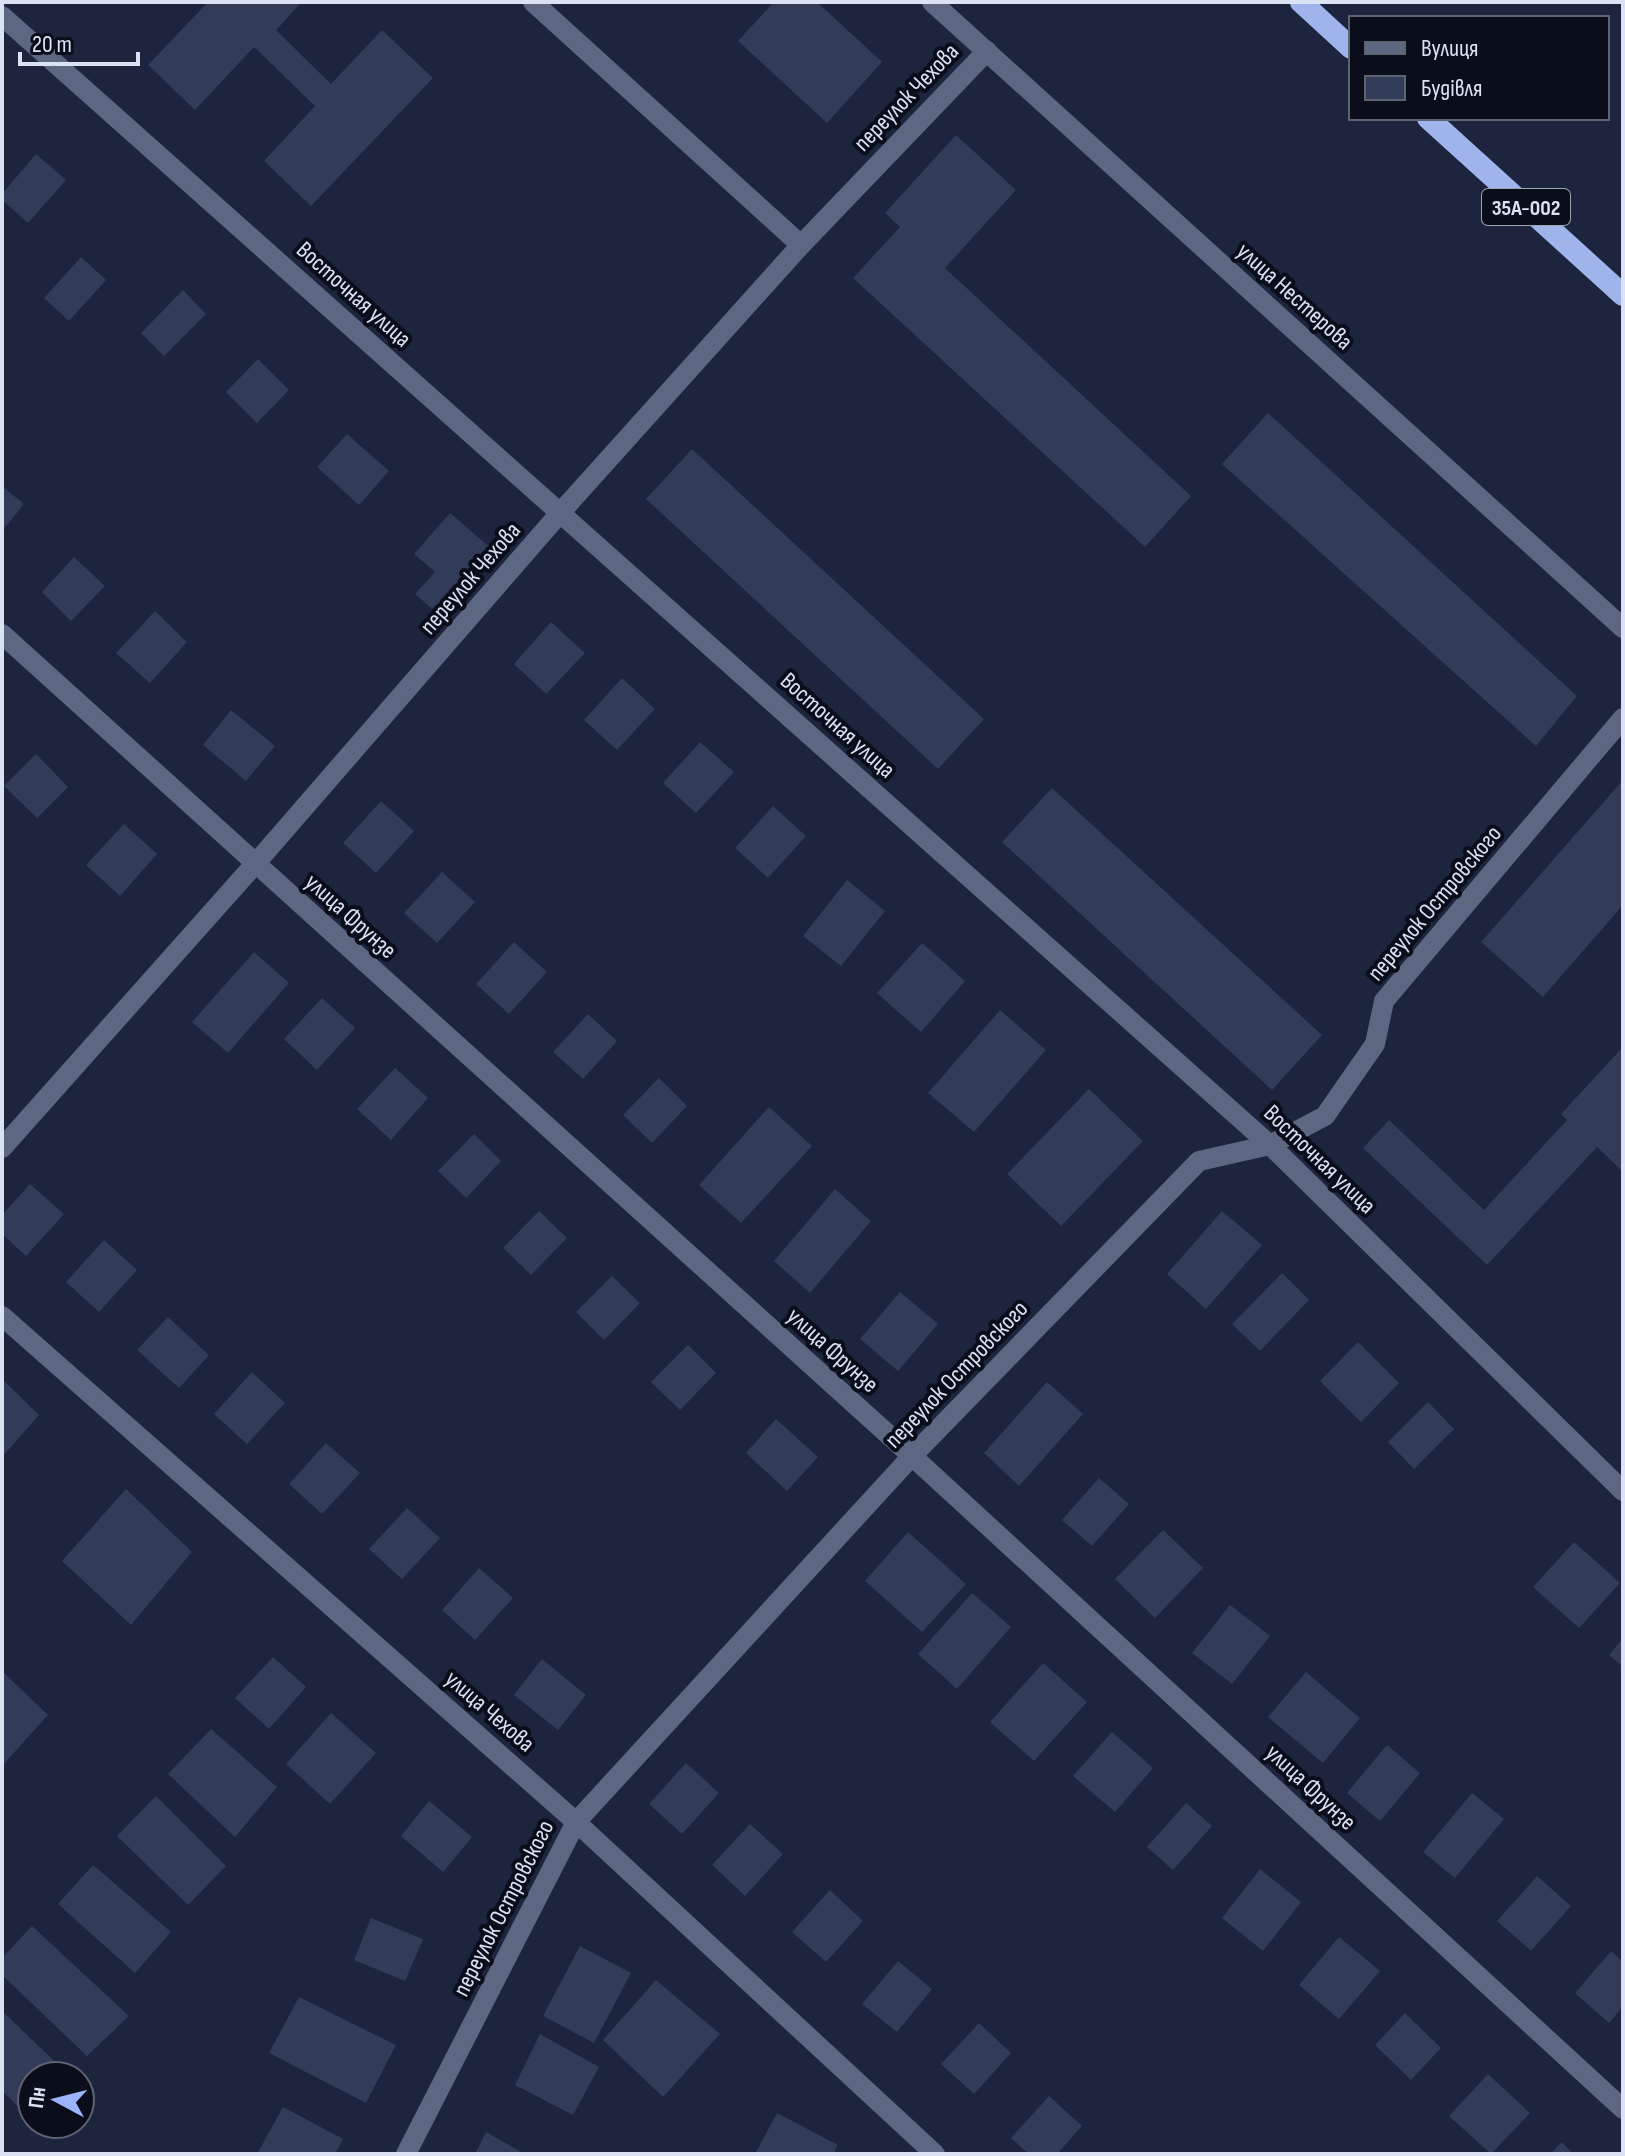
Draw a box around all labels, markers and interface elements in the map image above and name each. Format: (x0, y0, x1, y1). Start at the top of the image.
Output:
scale bar (20, 16, 138, 66)
legend (1349, 16, 1609, 120)
text: 20 m (32, 30, 72, 59)
text: Вулиця (1421, 34, 1479, 63)
street label: переулок Чехова (848, 37, 965, 157)
text: Будівля (1421, 74, 1482, 103)
road number: 35А-002 (1482, 189, 1570, 225)
street label: Восточная улица (290, 235, 417, 353)
street label: улица Нестерова (1231, 237, 1359, 356)
street label: переулок Чехова (414, 516, 527, 640)
street label: Восточная улица (774, 666, 901, 784)
street label: переулок Островского (1361, 820, 1508, 987)
street label: улица Фрунзе (299, 868, 402, 965)
street label: Восточная улица (1258, 1099, 1382, 1220)
street label: переулок Островского (879, 1295, 1034, 1454)
street label: улица Фрунзе (781, 1302, 884, 1399)
street label: улица Чехова (439, 1664, 541, 1758)
street label: улица Фрунзе (1259, 1738, 1362, 1837)
street label: переулок Островского (447, 1815, 560, 2001)
north arrow (16, 2060, 96, 2140)
text: Пн (23, 2086, 52, 2110)

